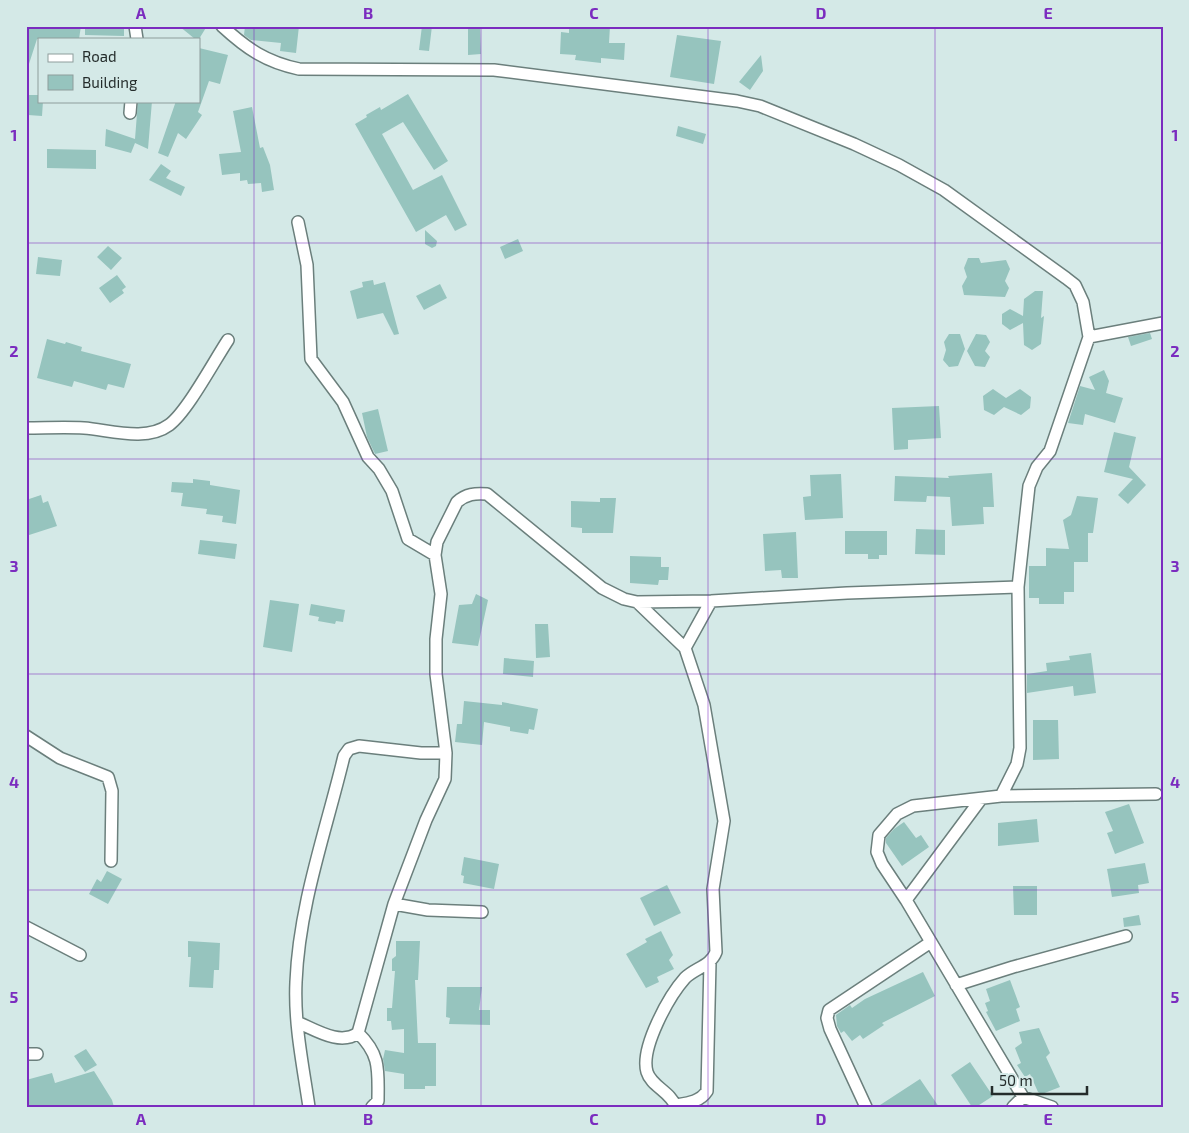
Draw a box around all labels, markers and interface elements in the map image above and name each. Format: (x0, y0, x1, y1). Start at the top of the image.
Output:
text: A (136, 3, 147, 22)
text: B (363, 3, 373, 22)
text: C (589, 3, 599, 22)
text: D (816, 3, 827, 22)
text: E (1043, 3, 1053, 22)
legend (38, 38, 200, 102)
text: Road (82, 47, 117, 65)
text: Building (82, 73, 138, 91)
text: 1 (11, 125, 17, 144)
text: 1 (1172, 125, 1178, 144)
text: 2 (9, 341, 19, 360)
text: 2 (1170, 341, 1180, 360)
text: 3 (9, 556, 19, 575)
text: 3 (1170, 556, 1180, 575)
text: 4 (9, 772, 19, 791)
text: 4 (1170, 772, 1180, 791)
text: 5 (10, 987, 19, 1006)
text: 5 (1171, 987, 1180, 1006)
scale bar (992, 1063, 1086, 1095)
text: 50 m (999, 1071, 1033, 1089)
text: A (136, 1109, 147, 1128)
text: B (363, 1109, 373, 1128)
text: C (589, 1109, 599, 1128)
text: D (816, 1109, 827, 1128)
text: E (1043, 1109, 1053, 1128)

